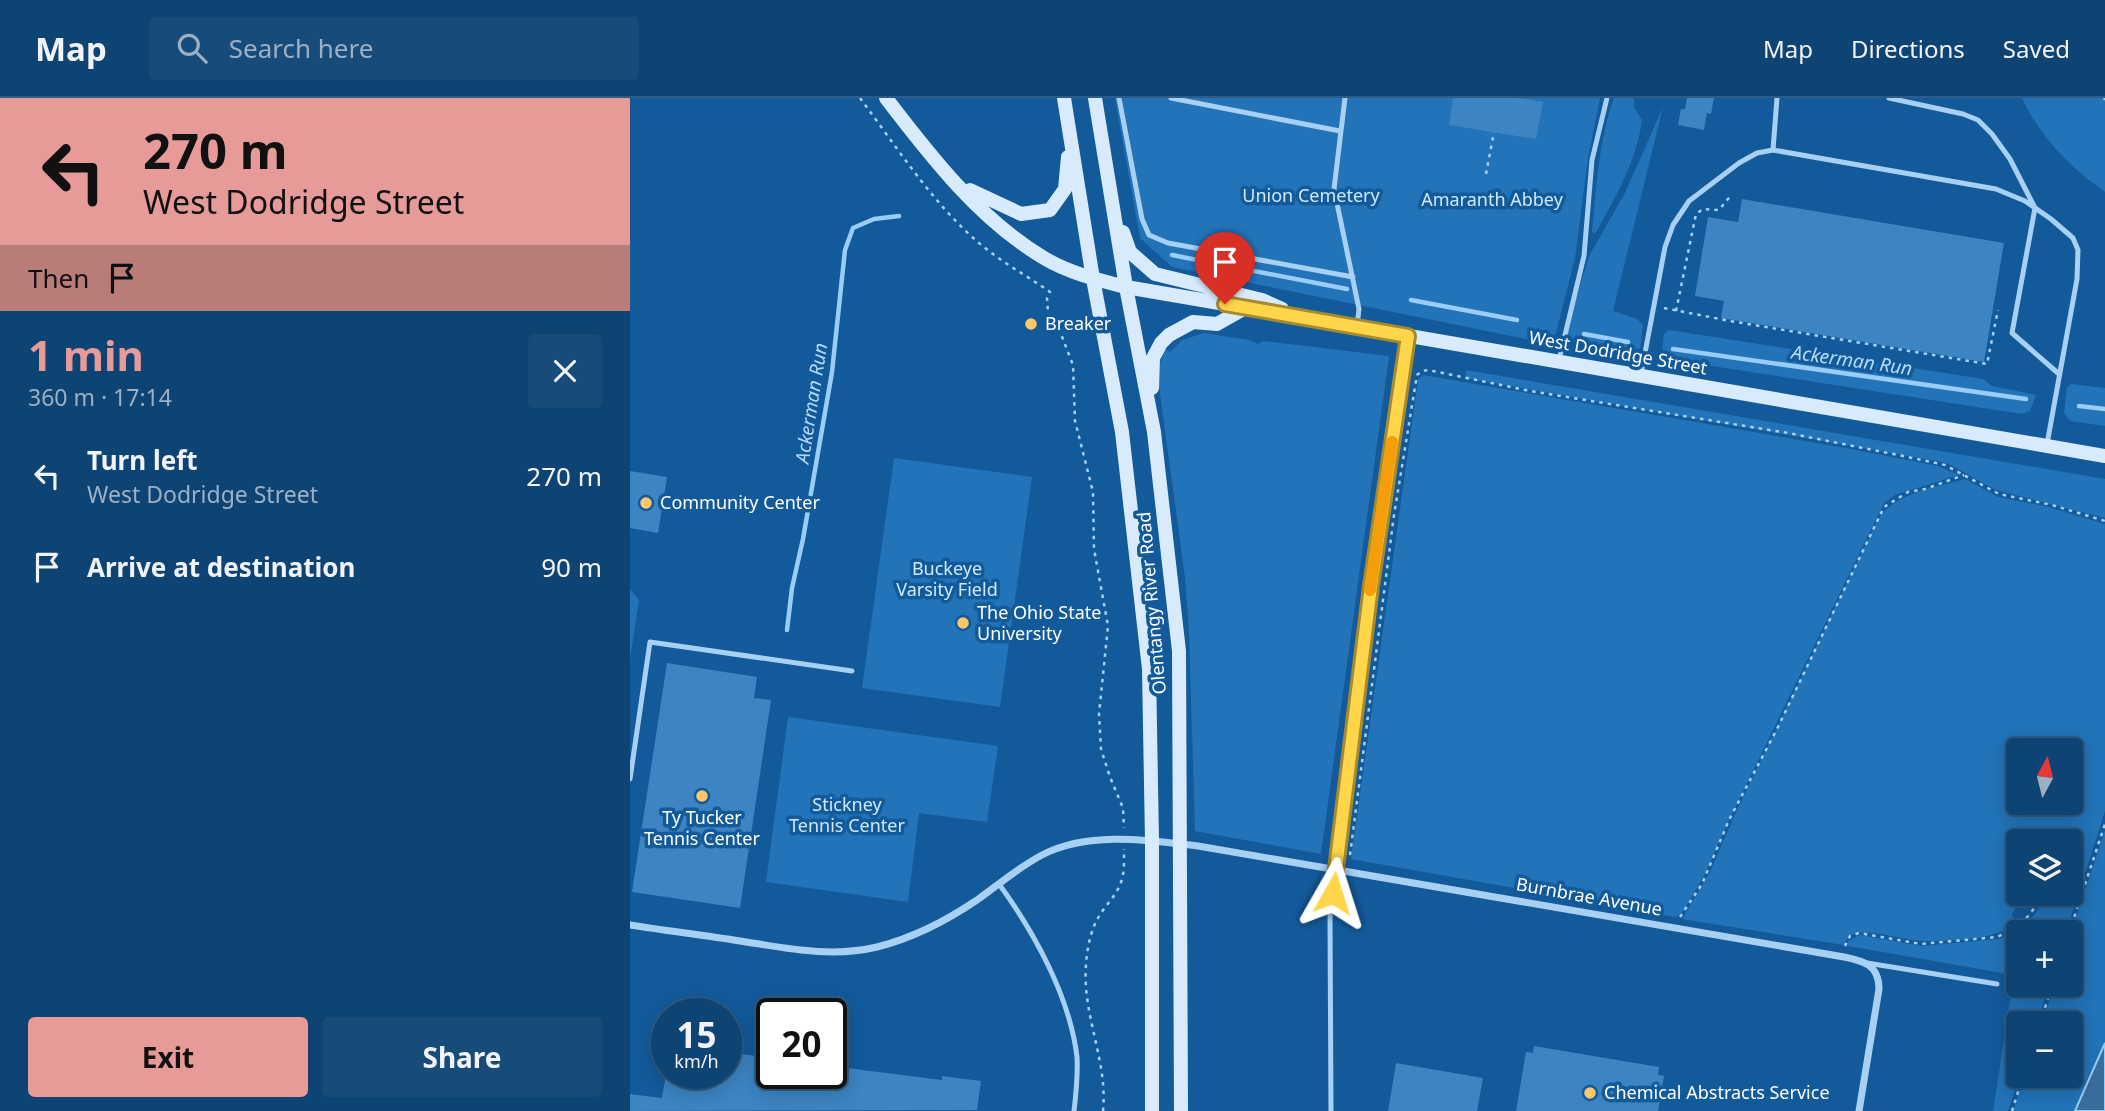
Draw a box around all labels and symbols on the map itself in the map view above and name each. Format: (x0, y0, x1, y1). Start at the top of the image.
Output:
park label: Union Cemetery (1242, 183, 1381, 207)
park label: Amaranth Abbey (1421, 187, 1564, 211)
pin (1195, 232, 1255, 304)
place label: Breaker (1045, 311, 1112, 335)
marker: Breaker (1023, 316, 1039, 332)
street label: West Dodridge Street (1527, 325, 1710, 380)
water label: Ackerman Run (1788, 338, 1914, 381)
water label: Ackerman Run (788, 341, 833, 467)
place label: Community Center (660, 490, 820, 514)
marker: Community Center (638, 495, 654, 511)
street label: Olentangy River Road (1131, 511, 1171, 695)
park label: Buckeye Varsity Field (896, 556, 998, 601)
place label: The Ohio State University (977, 600, 1102, 645)
marker: The Ohio State University (955, 615, 971, 631)
north arrow (2006, 738, 2082, 816)
marker: Ty Tucker Tennis Center (694, 788, 710, 804)
park label: Stickney Tennis Center (789, 792, 905, 837)
place label: Ty Tucker Tennis Center (644, 805, 760, 850)
position arrow (1296, 856, 1370, 930)
street label: Burnbrae Avenue (1514, 871, 1664, 921)
speed limit sign: 20 (756, 998, 847, 1089)
place label: Chemical Abstracts Service (1604, 1080, 1830, 1104)
marker: Chemical Abstracts Service (1582, 1085, 1598, 1101)

